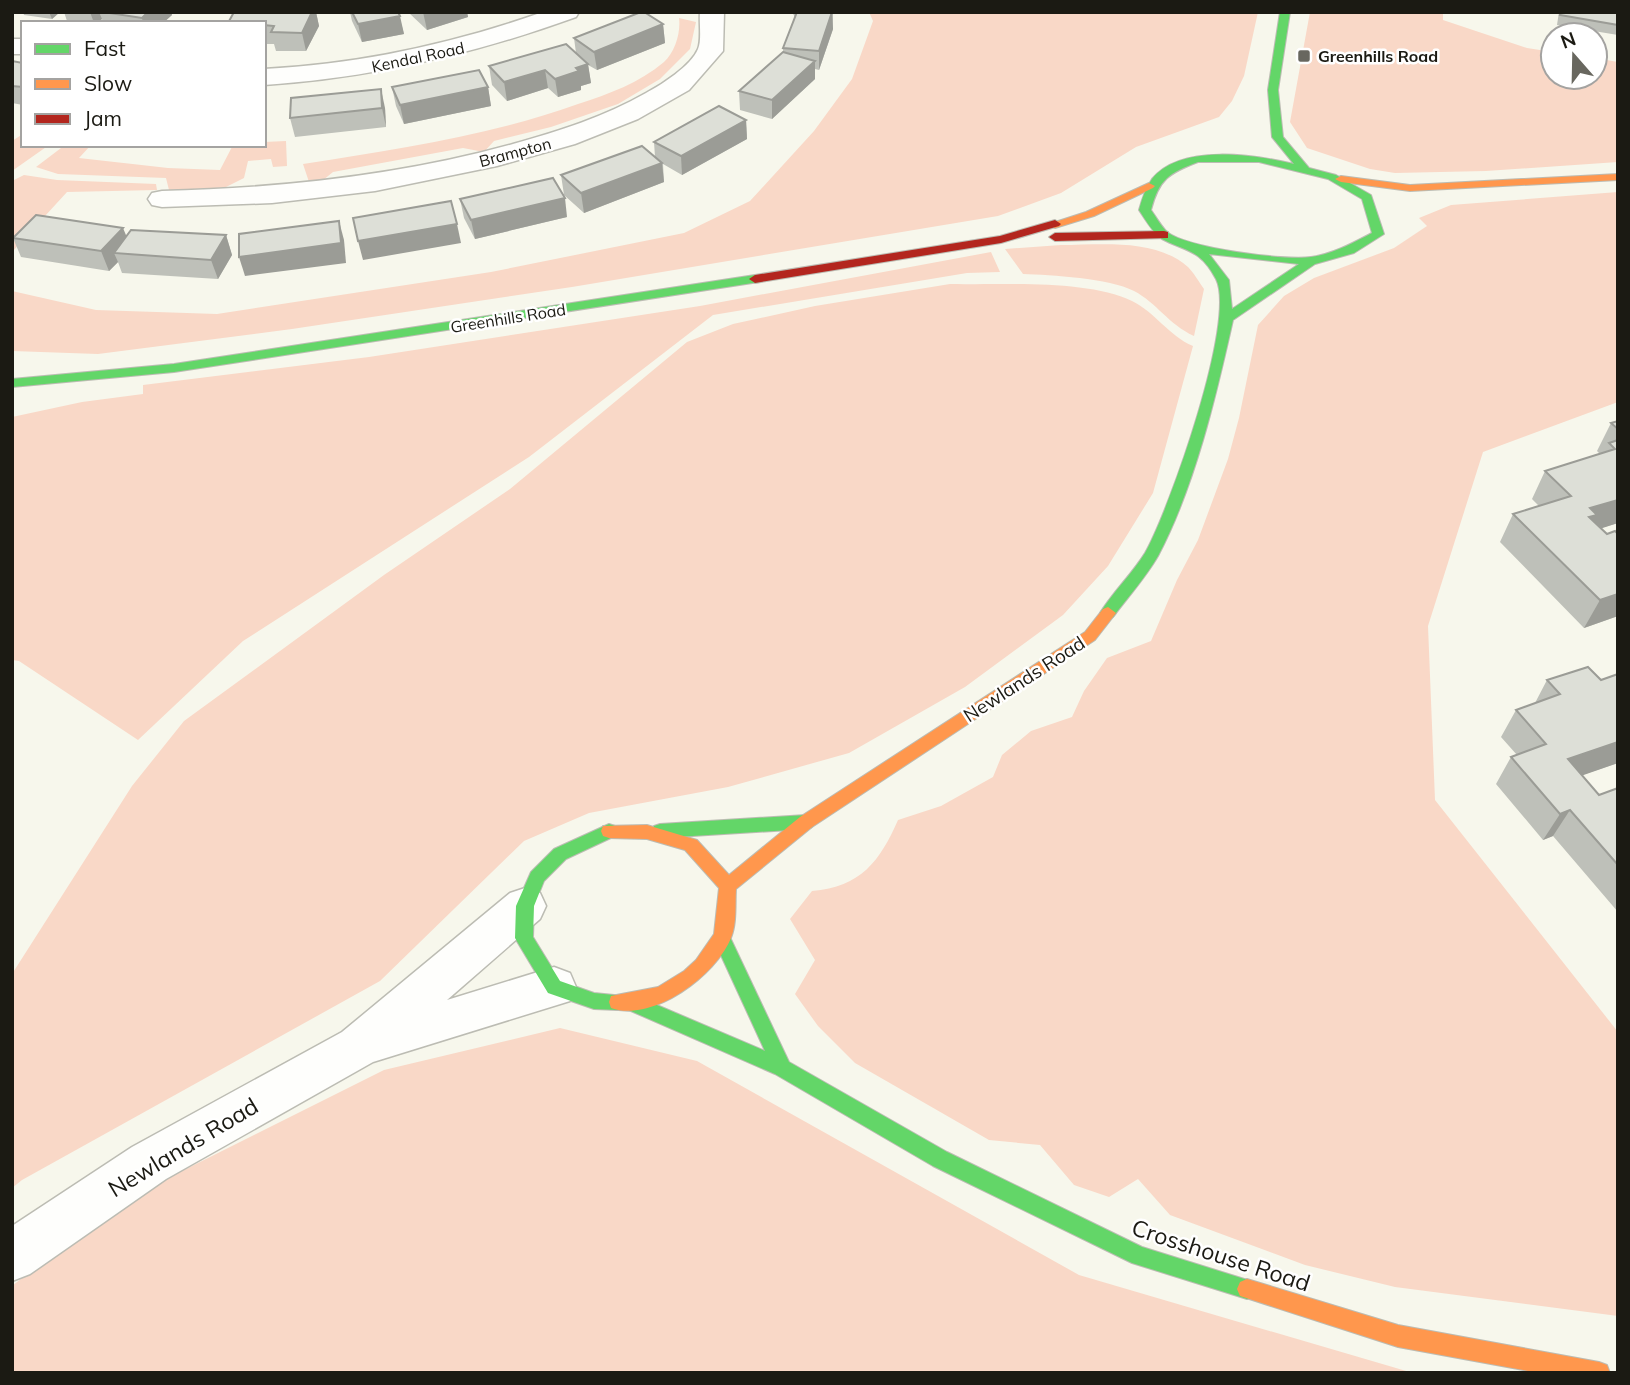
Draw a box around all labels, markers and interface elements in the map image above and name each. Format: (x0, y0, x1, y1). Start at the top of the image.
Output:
legend (21, 21, 266, 147)
north arrow (1539, 21, 1609, 91)
text: N (1557, 26, 1579, 54)
text: Fast (84, 35, 126, 61)
street label: Kendal Road (370, 37, 466, 77)
place label: Greenhills Road (1318, 46, 1438, 66)
marker: Greenhills Road (1296, 48, 1312, 64)
text: Slow (84, 70, 132, 96)
text: Jam (84, 105, 122, 131)
street label: Brampton (477, 133, 553, 171)
street label: Greenhills Road (449, 299, 567, 337)
street label: Newlands Road (959, 631, 1089, 727)
street label: Newlands Road (103, 1091, 263, 1203)
street label: Crosshouse Road (1128, 1212, 1314, 1298)

